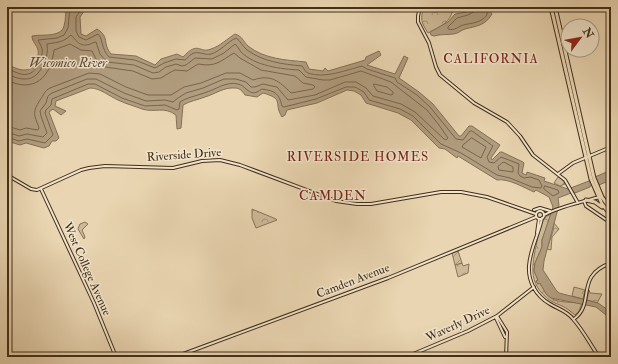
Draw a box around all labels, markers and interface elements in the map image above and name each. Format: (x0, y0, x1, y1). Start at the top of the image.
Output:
north arrow (560, 18, 600, 58)
text: N (579, 24, 597, 42)
district label: CALIFORNIA (443, 51, 539, 67)
water label: Wicomico River (29, 55, 108, 71)
street label: Riverside Drive (146, 145, 222, 165)
district label: RIVERSIDE HOMES (287, 149, 429, 165)
district label: CAMDEN (299, 188, 367, 204)
street label: West College Avenue (59, 219, 114, 318)
street label: Camden Avenue (314, 260, 392, 302)
street label: Waverly Drive (423, 303, 492, 346)

